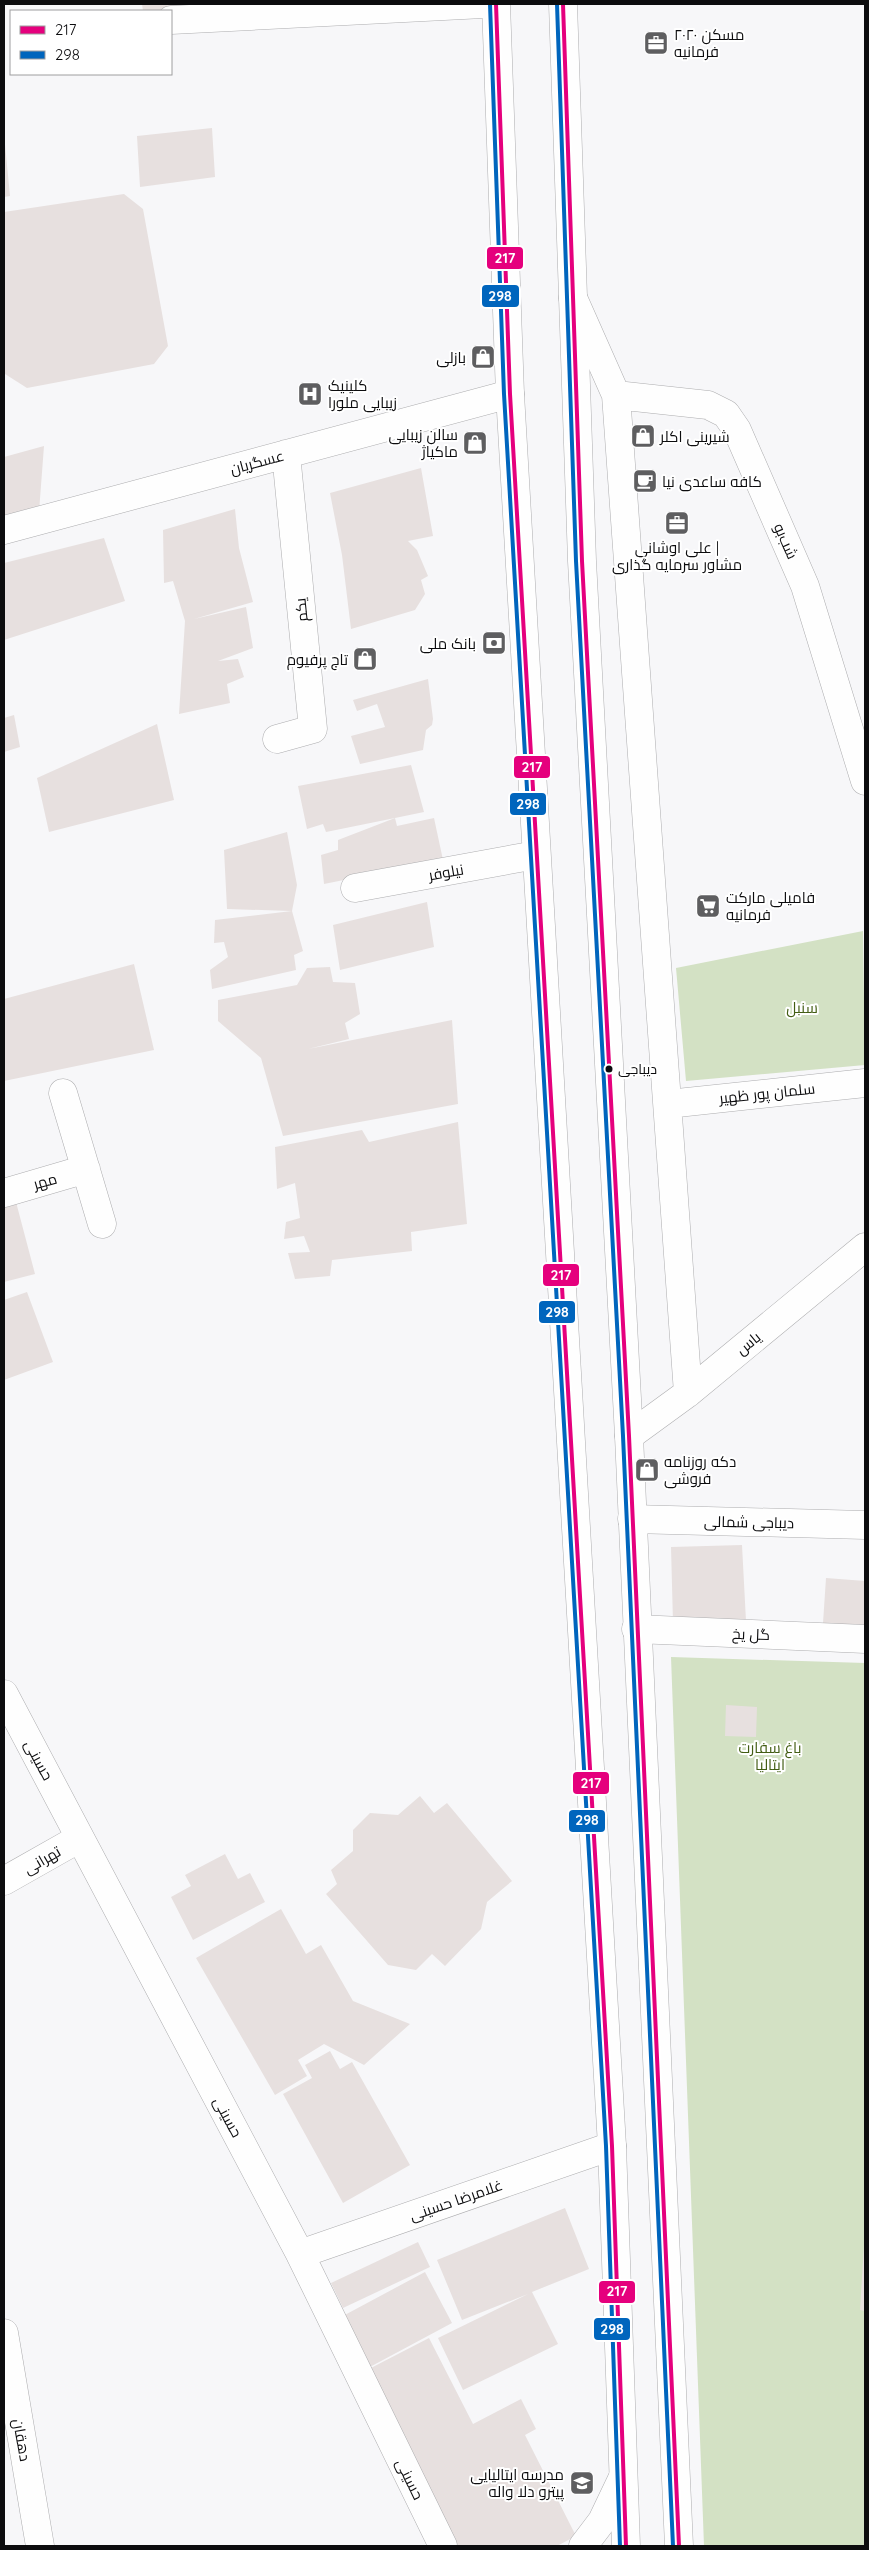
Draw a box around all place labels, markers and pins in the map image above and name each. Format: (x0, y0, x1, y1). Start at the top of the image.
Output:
place label: مسکن ۲۰۲۰ فرمانیه (674, 25, 744, 61)
office icon: مسکن ۲۰۲۰ فرمانیه (643, 30, 669, 56)
shop icon: بازلی (470, 344, 496, 370)
place label: بازلی (436, 348, 466, 368)
place label: کلینیک زیبایی ملورا (328, 376, 397, 413)
hospital icon: کلینیک زیبایی ملورا (297, 381, 323, 407)
shop icon: شیرینی اکلر (630, 423, 656, 449)
place label: سالن زیبایی ماکیاژ (388, 425, 458, 461)
place label: شیرینی اکلر (659, 427, 730, 447)
shop icon: سالن زیبایی ماکیاژ (462, 430, 488, 456)
cafe icon: کافه ساعدی نیا (632, 468, 658, 494)
place label: کافه ساعدی نیا (662, 472, 762, 492)
office icon: علی اوشانی | مشاور سرمایه گذاری (664, 510, 690, 536)
place label: علی اوشانی | مشاور سرمایه گذاری (612, 538, 742, 575)
bank icon: بانک ملی (481, 630, 507, 656)
place label: بانک ملی (420, 634, 476, 654)
shop icon: تاچ پرفيوم (352, 646, 378, 672)
place label: تاچ پرفيوم (287, 650, 348, 671)
place label: فامیلی مارکت فرمانیه (726, 888, 815, 924)
supermarket icon: فامیلی مارکت فرمانیه (695, 893, 721, 919)
place label: دیباجی (618, 1060, 657, 1078)
marker: دیباجی (604, 1064, 614, 1074)
place label: دکه روزنامه فروشی (664, 1452, 736, 1489)
shop icon: دکه روزنامه فروشی (634, 1457, 660, 1483)
place label: مدرسه ایتالیایی پیترو دلا واله (470, 2465, 564, 2502)
school or university icon: مدرسه ایتالیایی پیترو دلا واله (569, 2470, 595, 2496)

